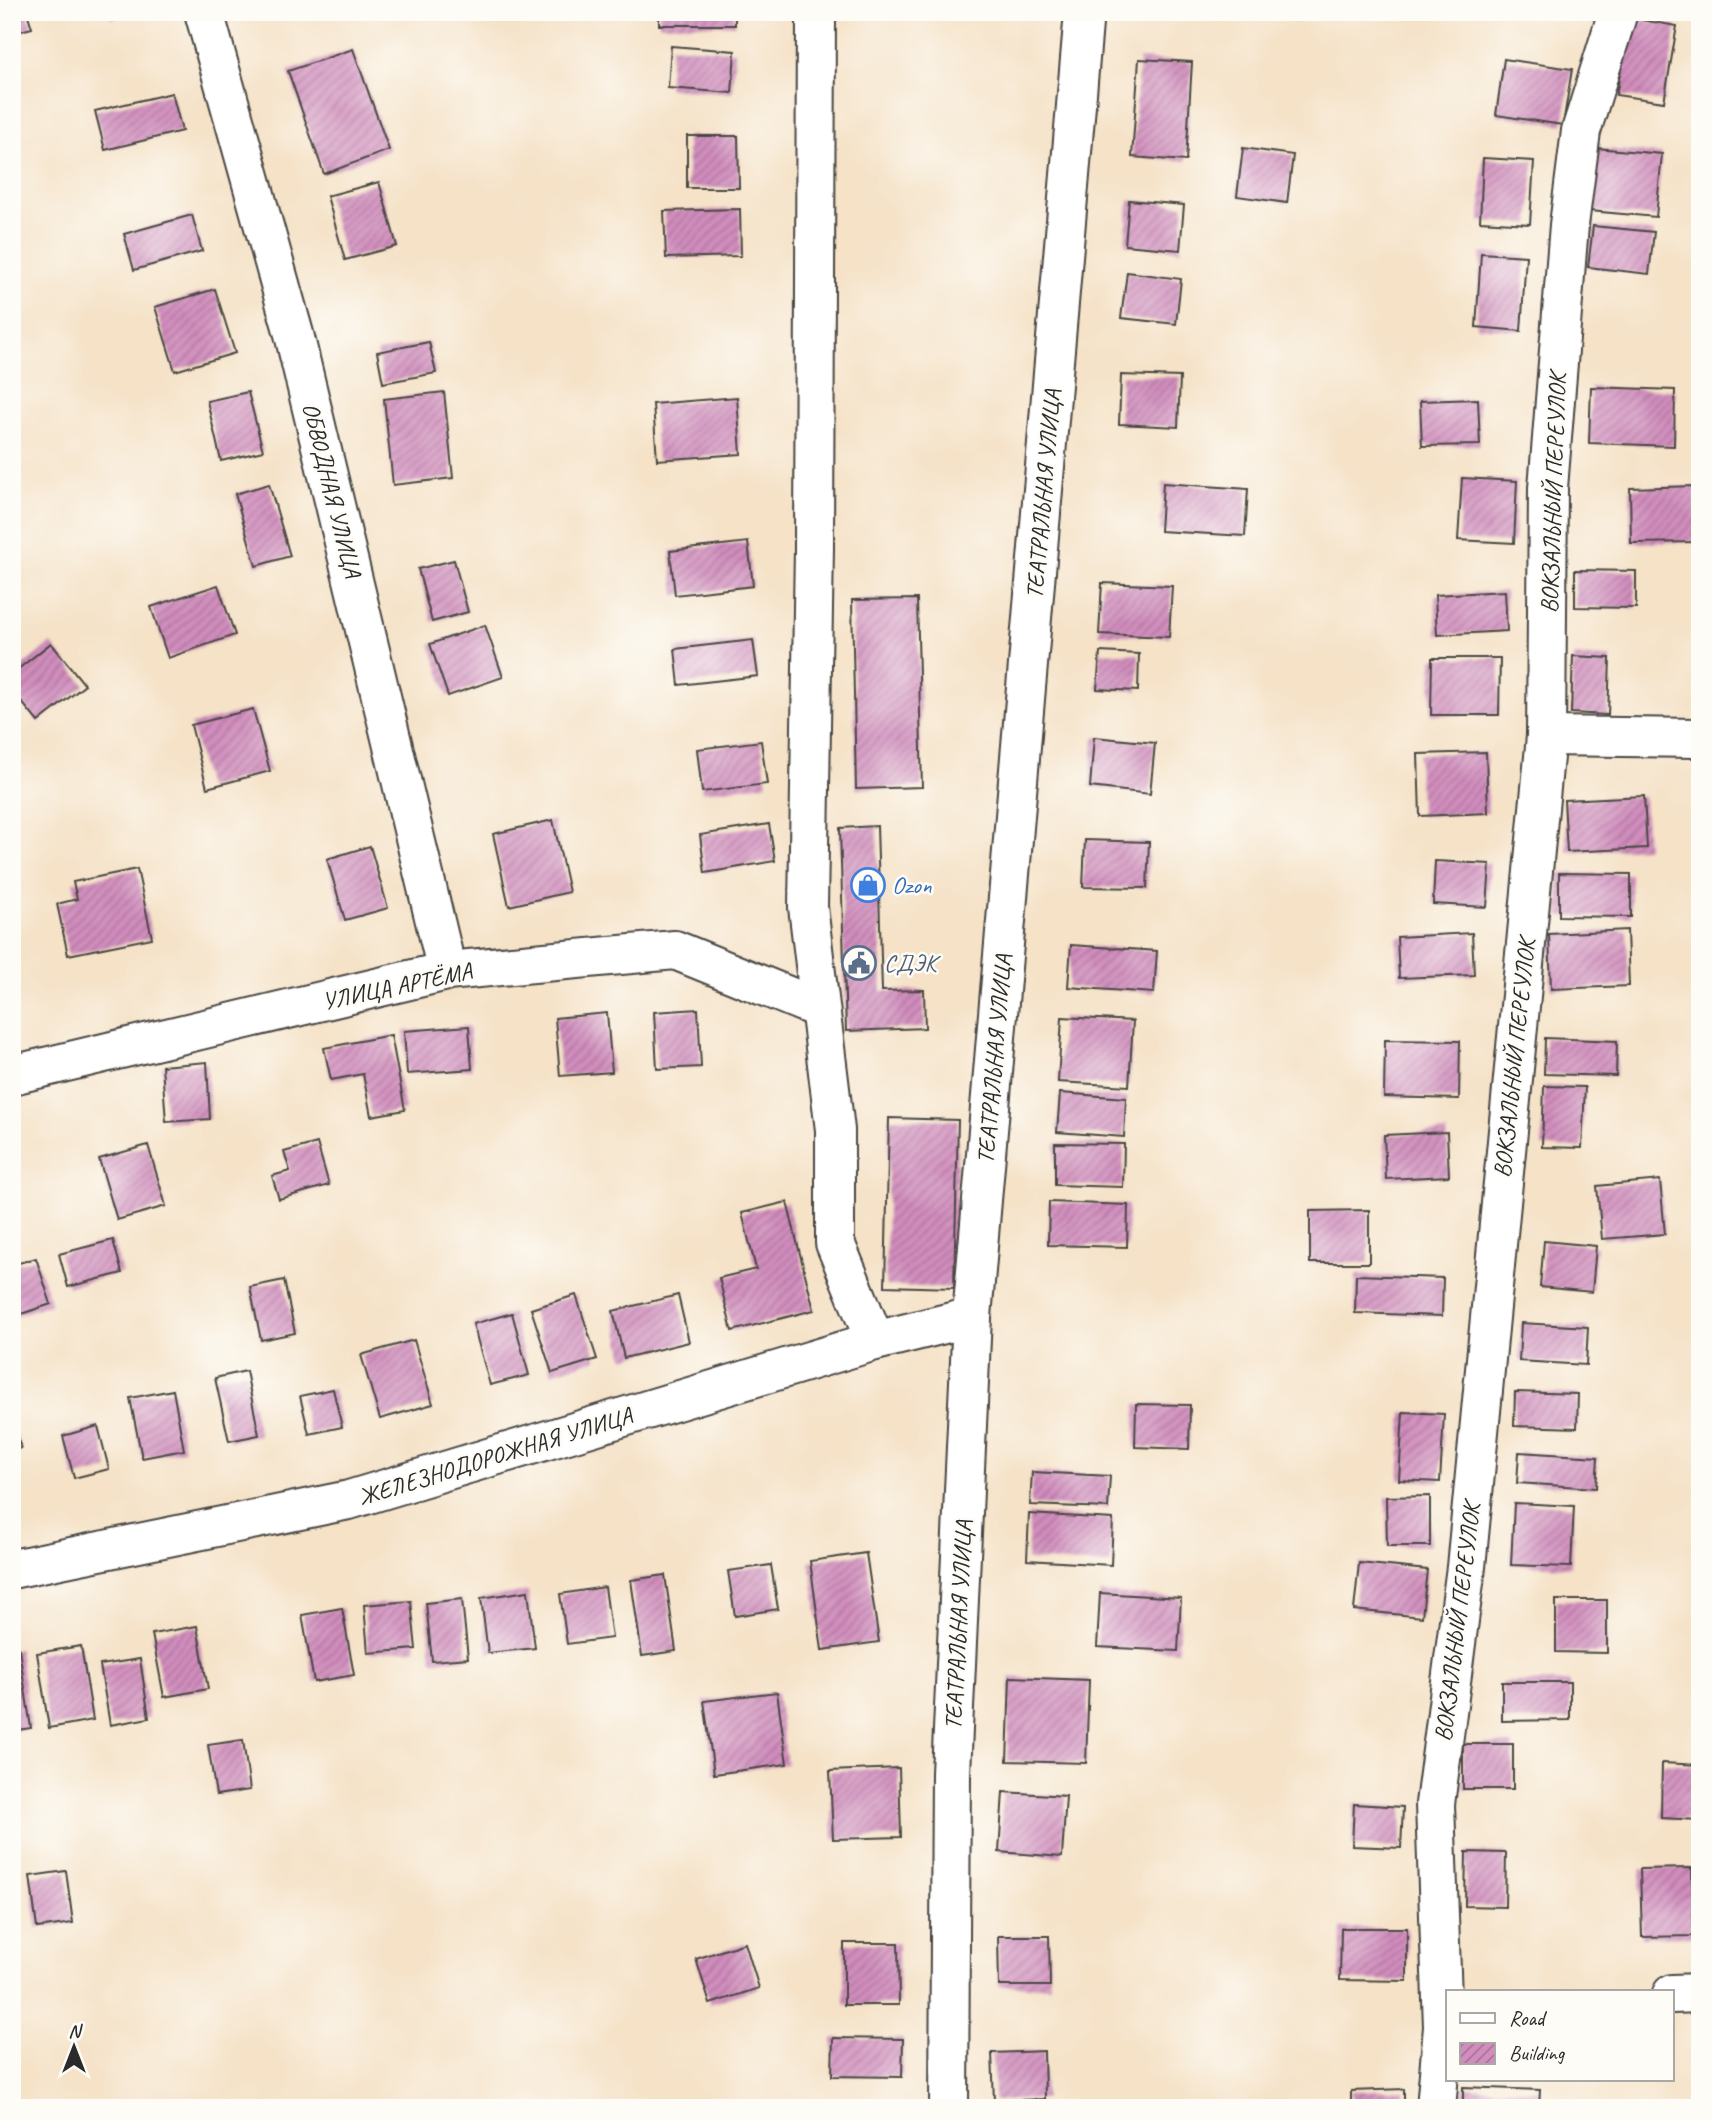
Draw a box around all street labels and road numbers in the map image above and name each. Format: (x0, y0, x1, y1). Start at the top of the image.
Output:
street label: ВОКЗАЛЬНЫЙ ПЕРЕУЛОК (1534, 368, 1572, 613)
street label: ТЕАТРАЛЬНАЯ УЛИЦА (1019, 387, 1067, 600)
street label: ОБВОДНАЯ УЛИЦА (296, 400, 368, 581)
street label: ВОКЗАЛЬНЫЙ ПЕРЕУЛОК (1487, 932, 1542, 1179)
street label: ТЕАТРАЛЬНАЯ УЛИЦА (970, 952, 1018, 1165)
street label: УЛИЦА АРТЁМА (320, 955, 475, 1016)
street label: ЖЕЛЕЗНОДОРОЖНАЯ УЛИЦА (354, 1400, 636, 1512)
street label: ВОКЗАЛЬНЫЙ ПЕРЕУЛОК (1427, 1496, 1487, 1743)
street label: ТЕАТРАЛЬНАЯ УЛИЦА (938, 1519, 979, 1730)

